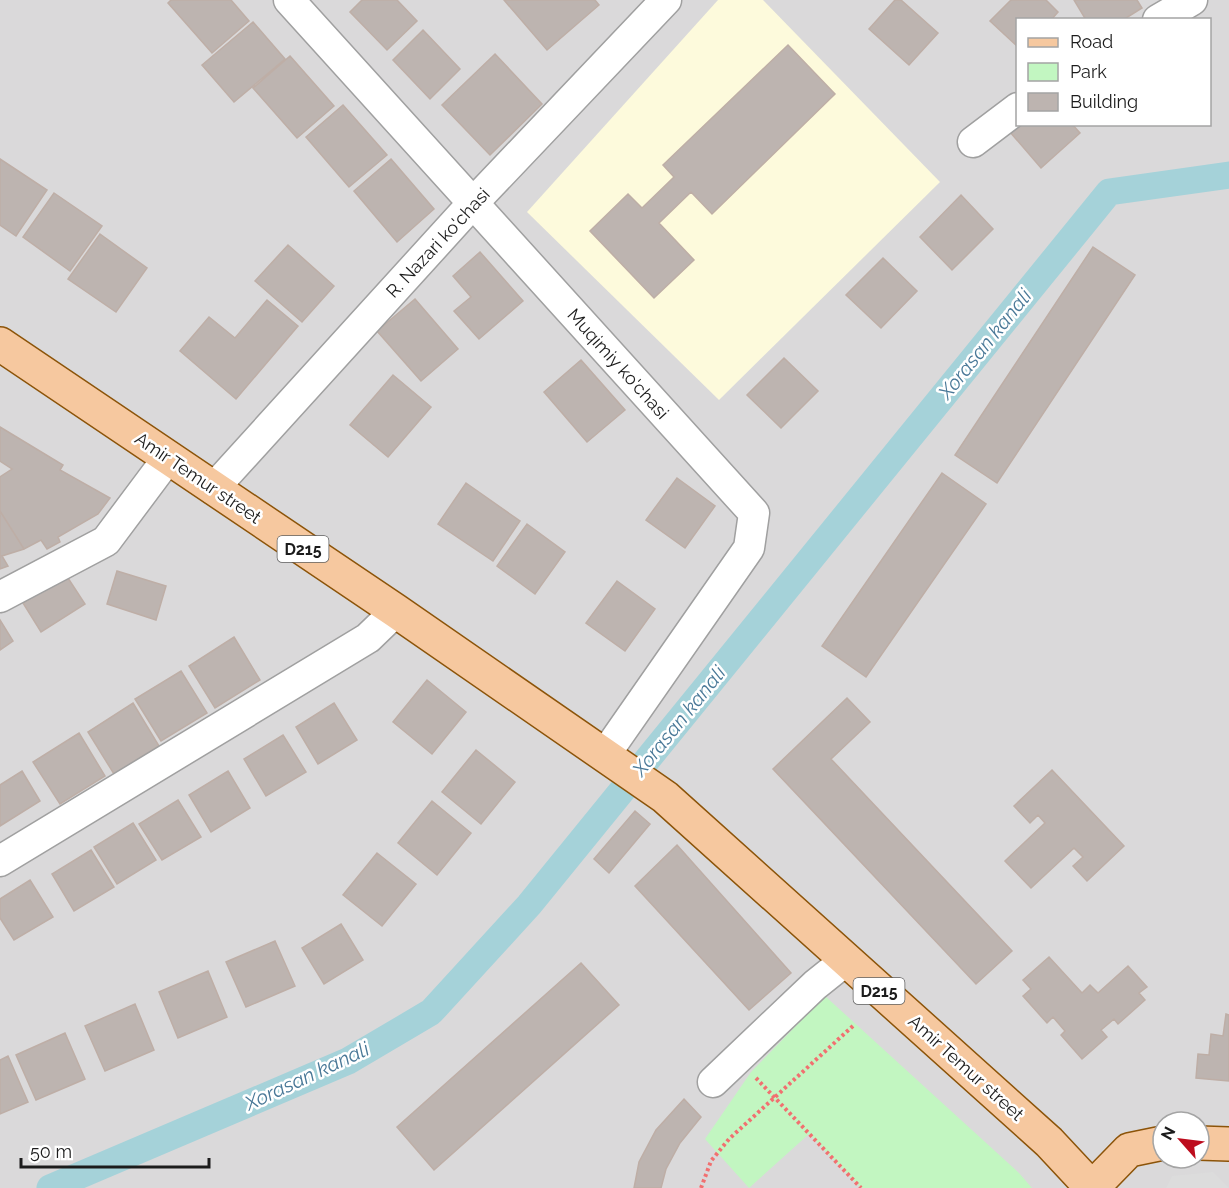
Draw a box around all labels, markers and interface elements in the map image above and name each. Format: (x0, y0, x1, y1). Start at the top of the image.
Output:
legend (1016, 18, 1211, 126)
text: Road (1070, 31, 1113, 52)
text: Park (1070, 61, 1107, 82)
text: Building (1070, 91, 1138, 112)
street label: R. Nazari ko'chasi (382, 184, 494, 302)
water label: Xorasan kanali (932, 284, 1037, 405)
street label: Muqimiy ko'chasi (563, 304, 673, 423)
street label: Amir Temur street (131, 428, 265, 528)
road number: D215 (278, 536, 328, 562)
water label: Xorasan kanali (626, 661, 731, 782)
road number: D215 (854, 978, 904, 1004)
street label: Amir Temur street (904, 1010, 1028, 1125)
water label: Xorasan kanali (239, 1036, 374, 1116)
north arrow (1151, 1110, 1211, 1170)
text: N (1157, 1123, 1179, 1143)
scale bar (21, 1131, 208, 1169)
text: 50 m (30, 1141, 72, 1162)

